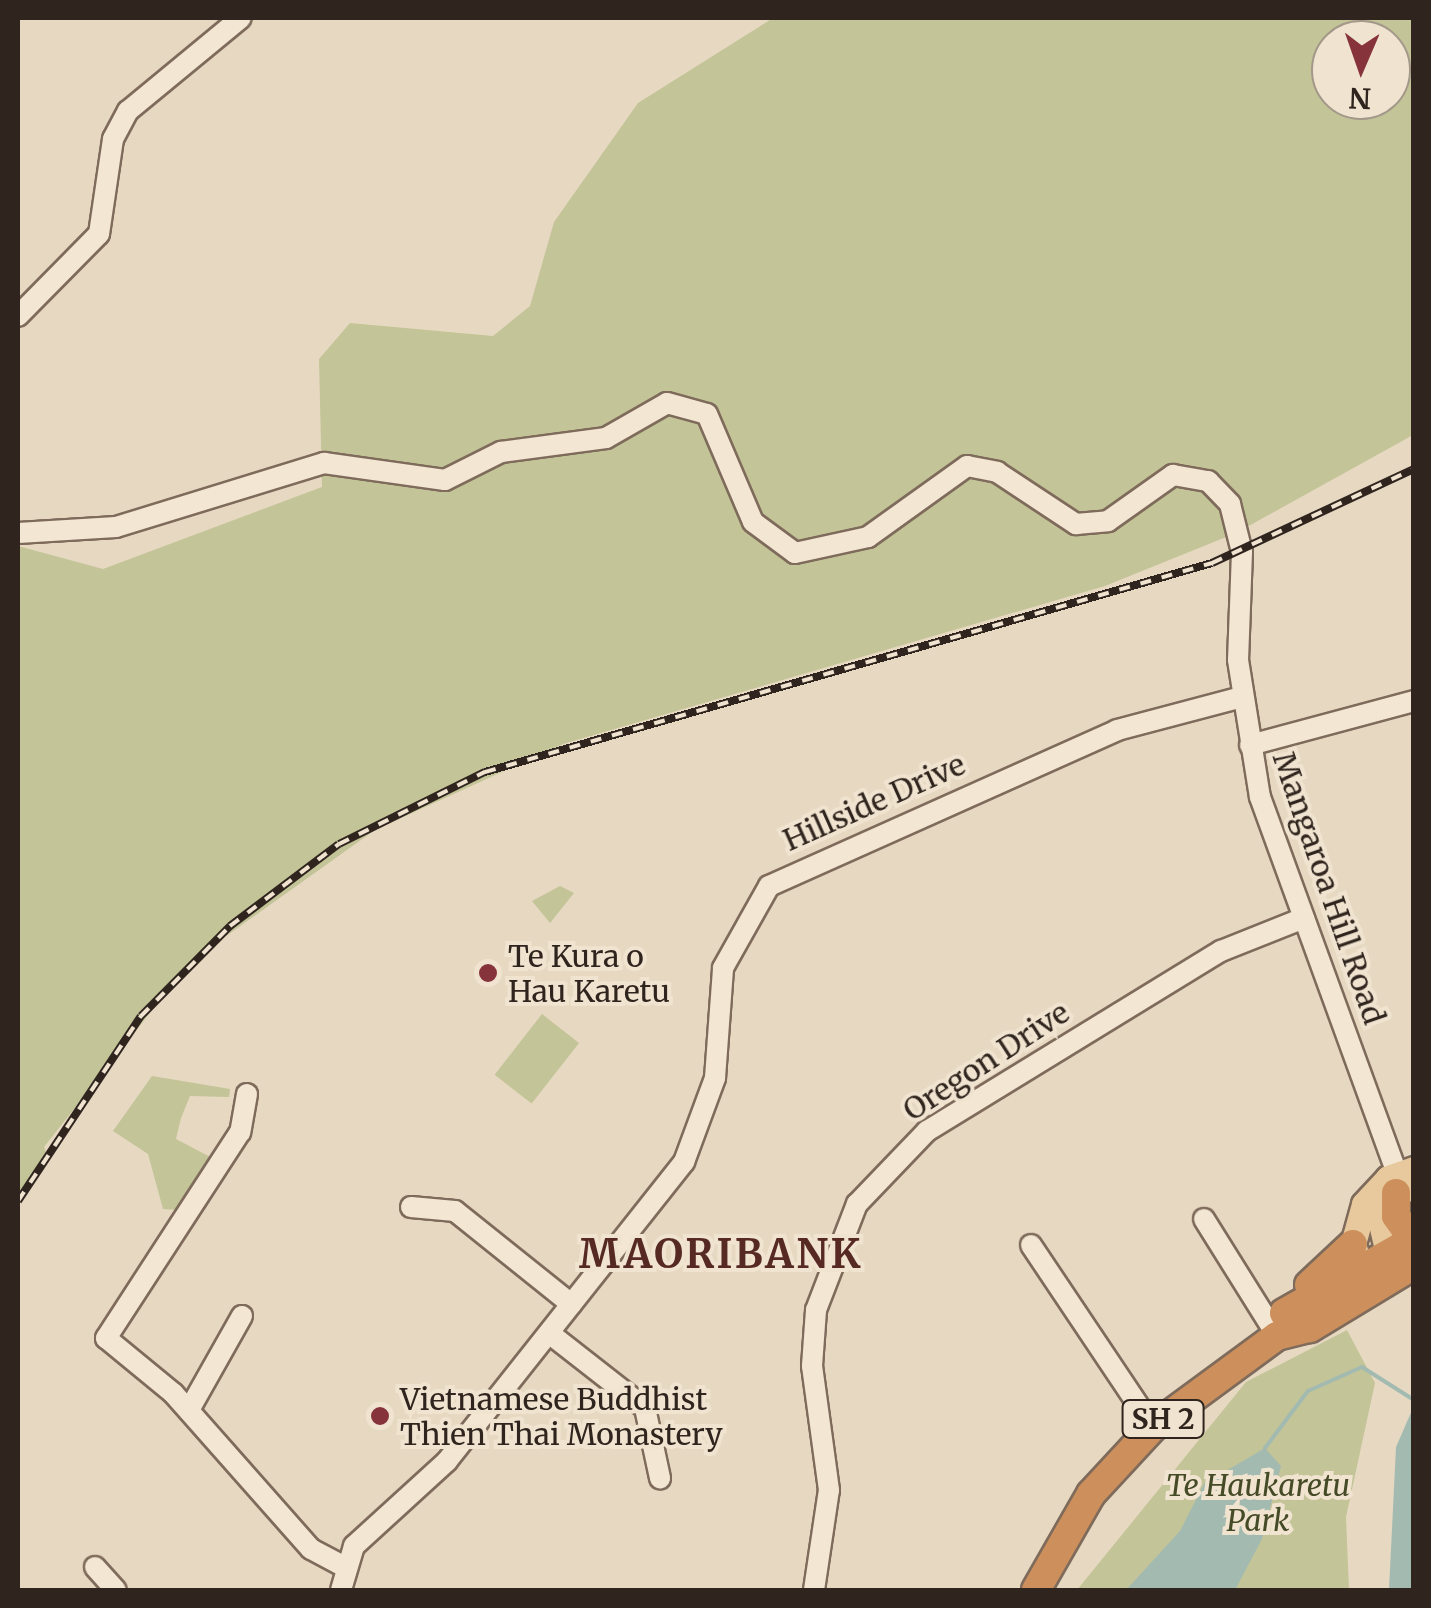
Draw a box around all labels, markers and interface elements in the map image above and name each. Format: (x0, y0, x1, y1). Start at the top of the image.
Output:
north arrow (1311, 20, 1411, 120)
text: N (1348, 80, 1372, 116)
street label: Hillside Drive (778, 746, 970, 858)
street label: Mangaroa Hill Road (1266, 747, 1392, 1029)
place label: Te Kura o Hau Karetu (508, 938, 670, 1008)
marker: Te Kura o Hau Karetu (477, 962, 499, 984)
street label: Oregon Drive (896, 994, 1076, 1128)
district label: MAORIBANK (579, 1230, 863, 1278)
place label: Vietnamese Buddhist Thien Thai Monastery (400, 1381, 723, 1452)
road number: SH 2 (1120, 1396, 1206, 1442)
marker: Vietnamese Buddhist Thien Thai Monastery (369, 1405, 391, 1427)
park label: Te Haukaretu Park (1166, 1467, 1350, 1538)

